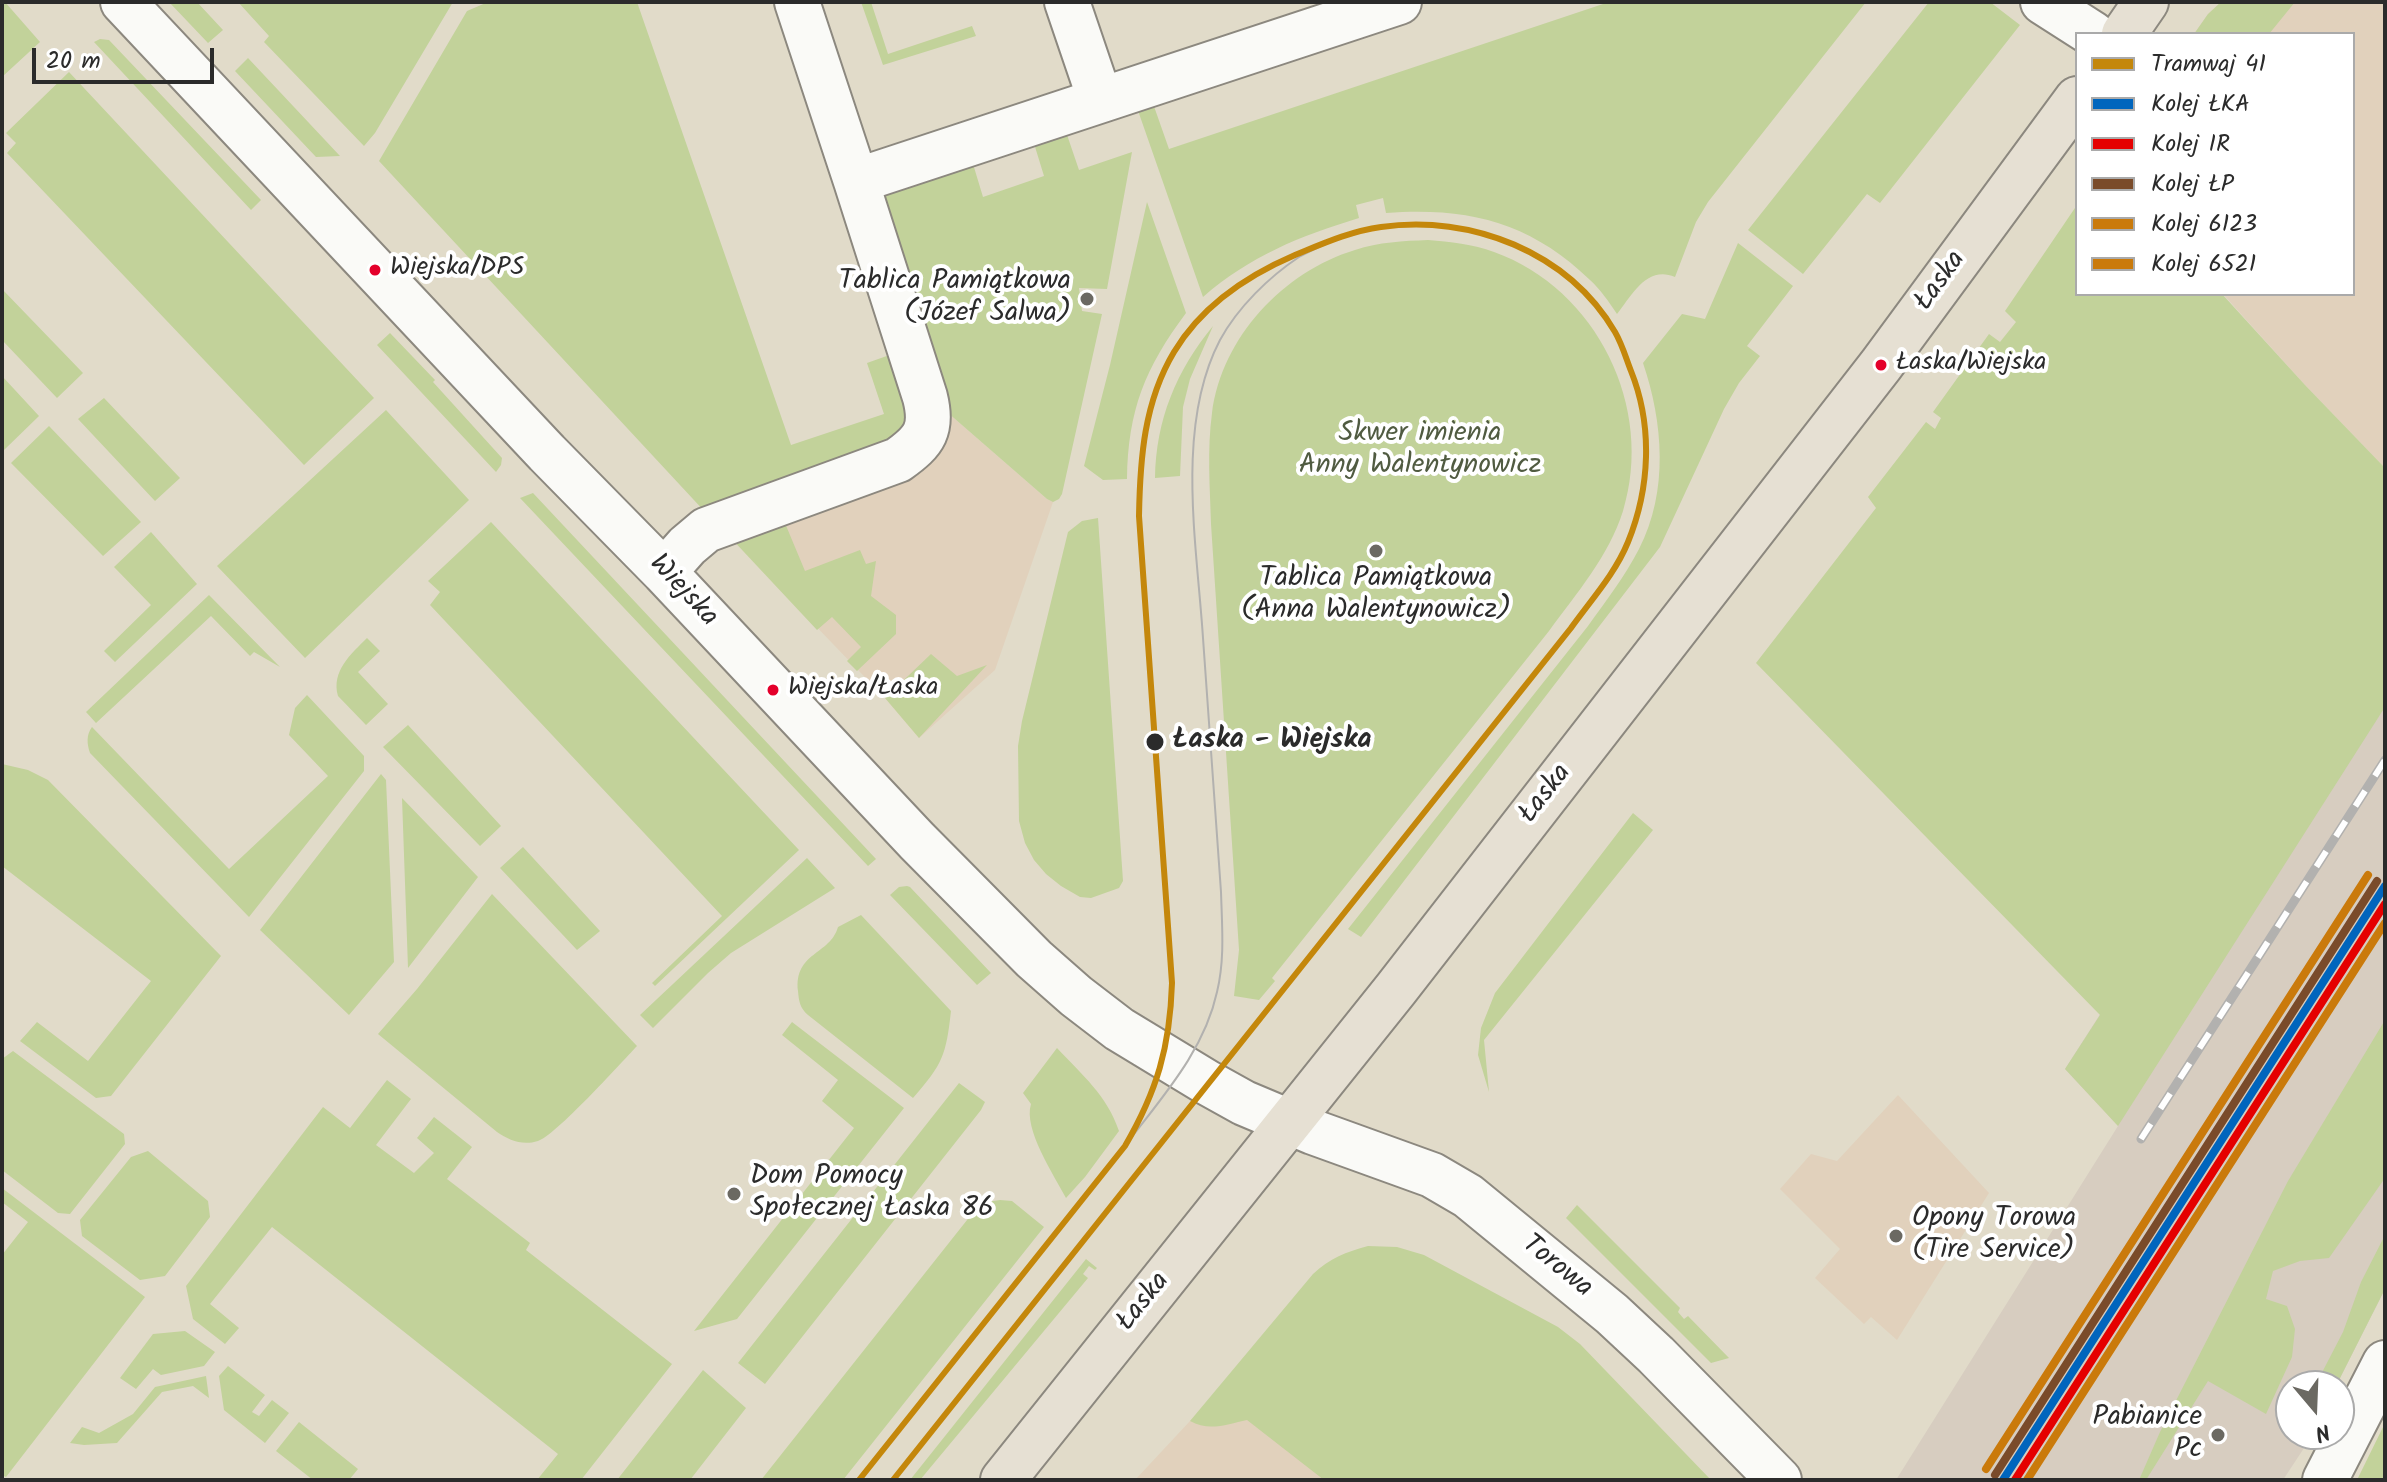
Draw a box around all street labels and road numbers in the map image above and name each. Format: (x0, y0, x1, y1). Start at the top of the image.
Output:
street label: Łaska (1909, 246, 1975, 318)
street label: Wiejska (640, 549, 724, 635)
street label: Łaska (1514, 759, 1580, 831)
street label: Torowa (1514, 1229, 1598, 1307)
street label: Łaska (1111, 1267, 1179, 1339)

